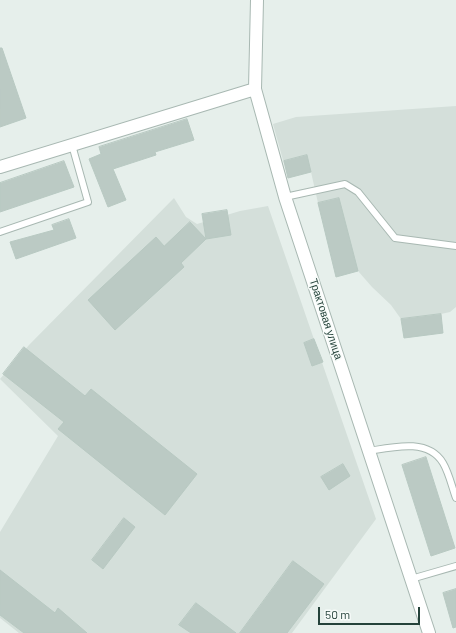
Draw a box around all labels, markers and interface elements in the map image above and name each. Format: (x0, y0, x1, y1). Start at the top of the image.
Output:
street label: Трактовая улица (307, 277, 345, 361)
scale bar (320, 599, 422, 625)
text: 50 m (325, 607, 350, 621)

